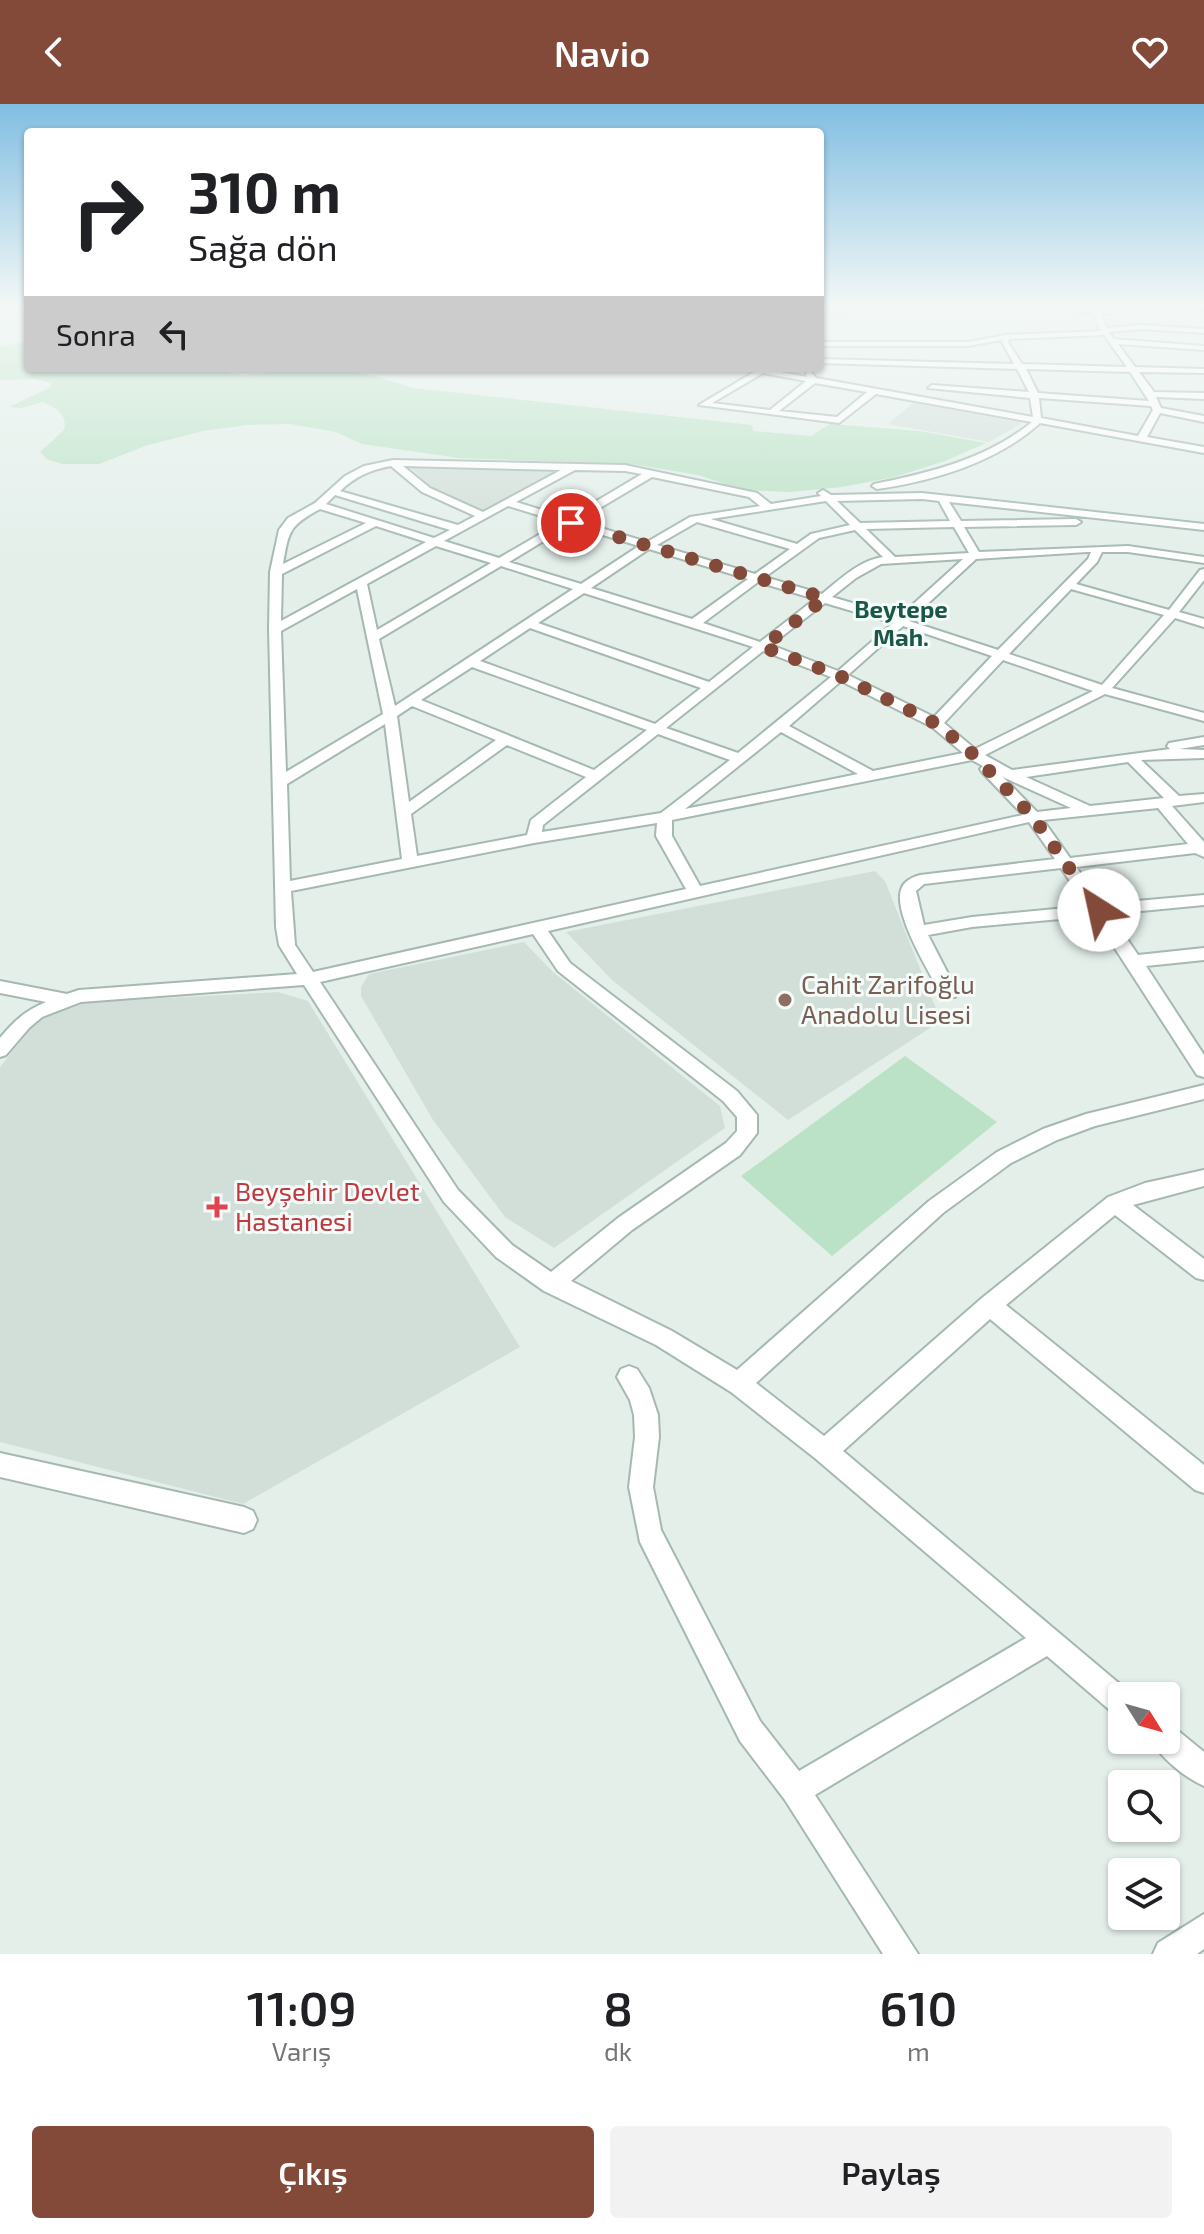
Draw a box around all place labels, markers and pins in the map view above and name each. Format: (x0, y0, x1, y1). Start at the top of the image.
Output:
pin (537, 489, 605, 557)
place label: Cahit Zarifoğlu Anadolu Lisesi (801, 968, 975, 1029)
marker: Cahit Zarifoğlu Anadolu Lisesi (776, 991, 794, 1009)
place label: Beyşehir Devlet Hastanesi (235, 1175, 420, 1236)
marker: Beyşehir Devlet Hastanesi (206, 1196, 228, 1218)

